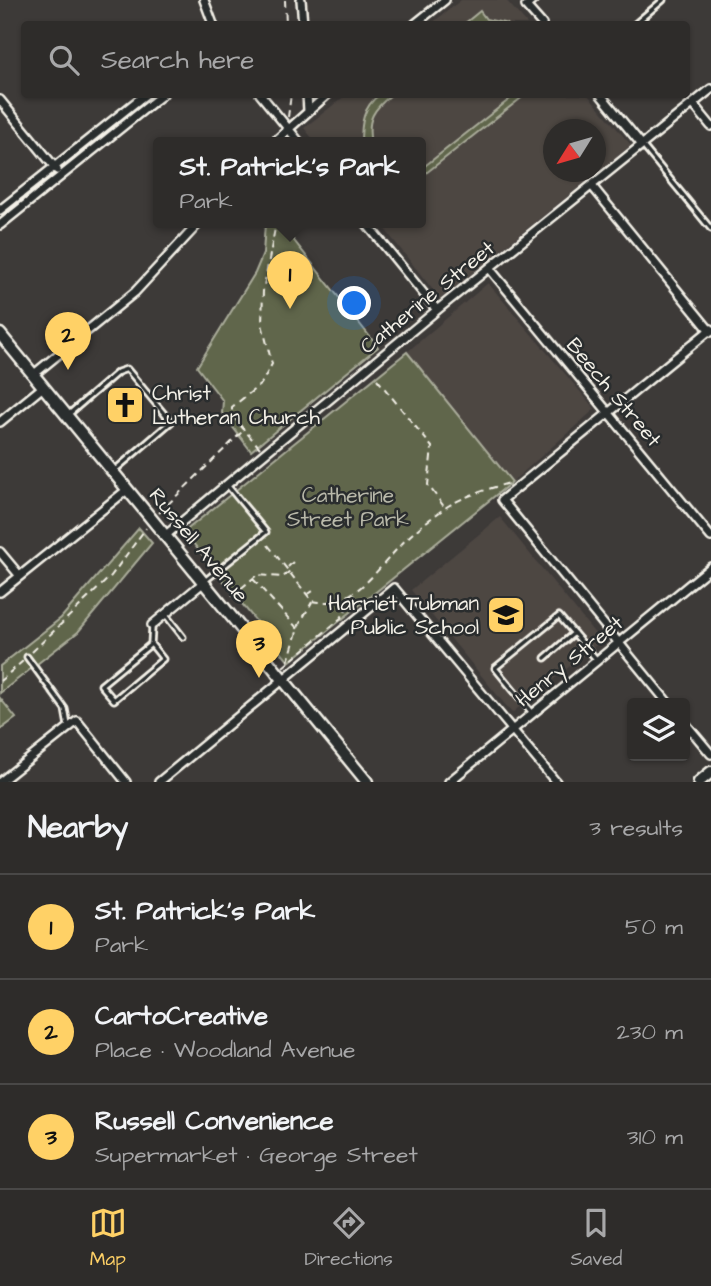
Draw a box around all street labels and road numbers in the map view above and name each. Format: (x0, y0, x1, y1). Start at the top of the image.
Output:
street label: Catherine Street (354, 234, 501, 361)
street label: Beech Street (559, 331, 668, 454)
street label: Russell Avenue (142, 482, 255, 609)
street label: Henry Street (509, 609, 631, 715)

